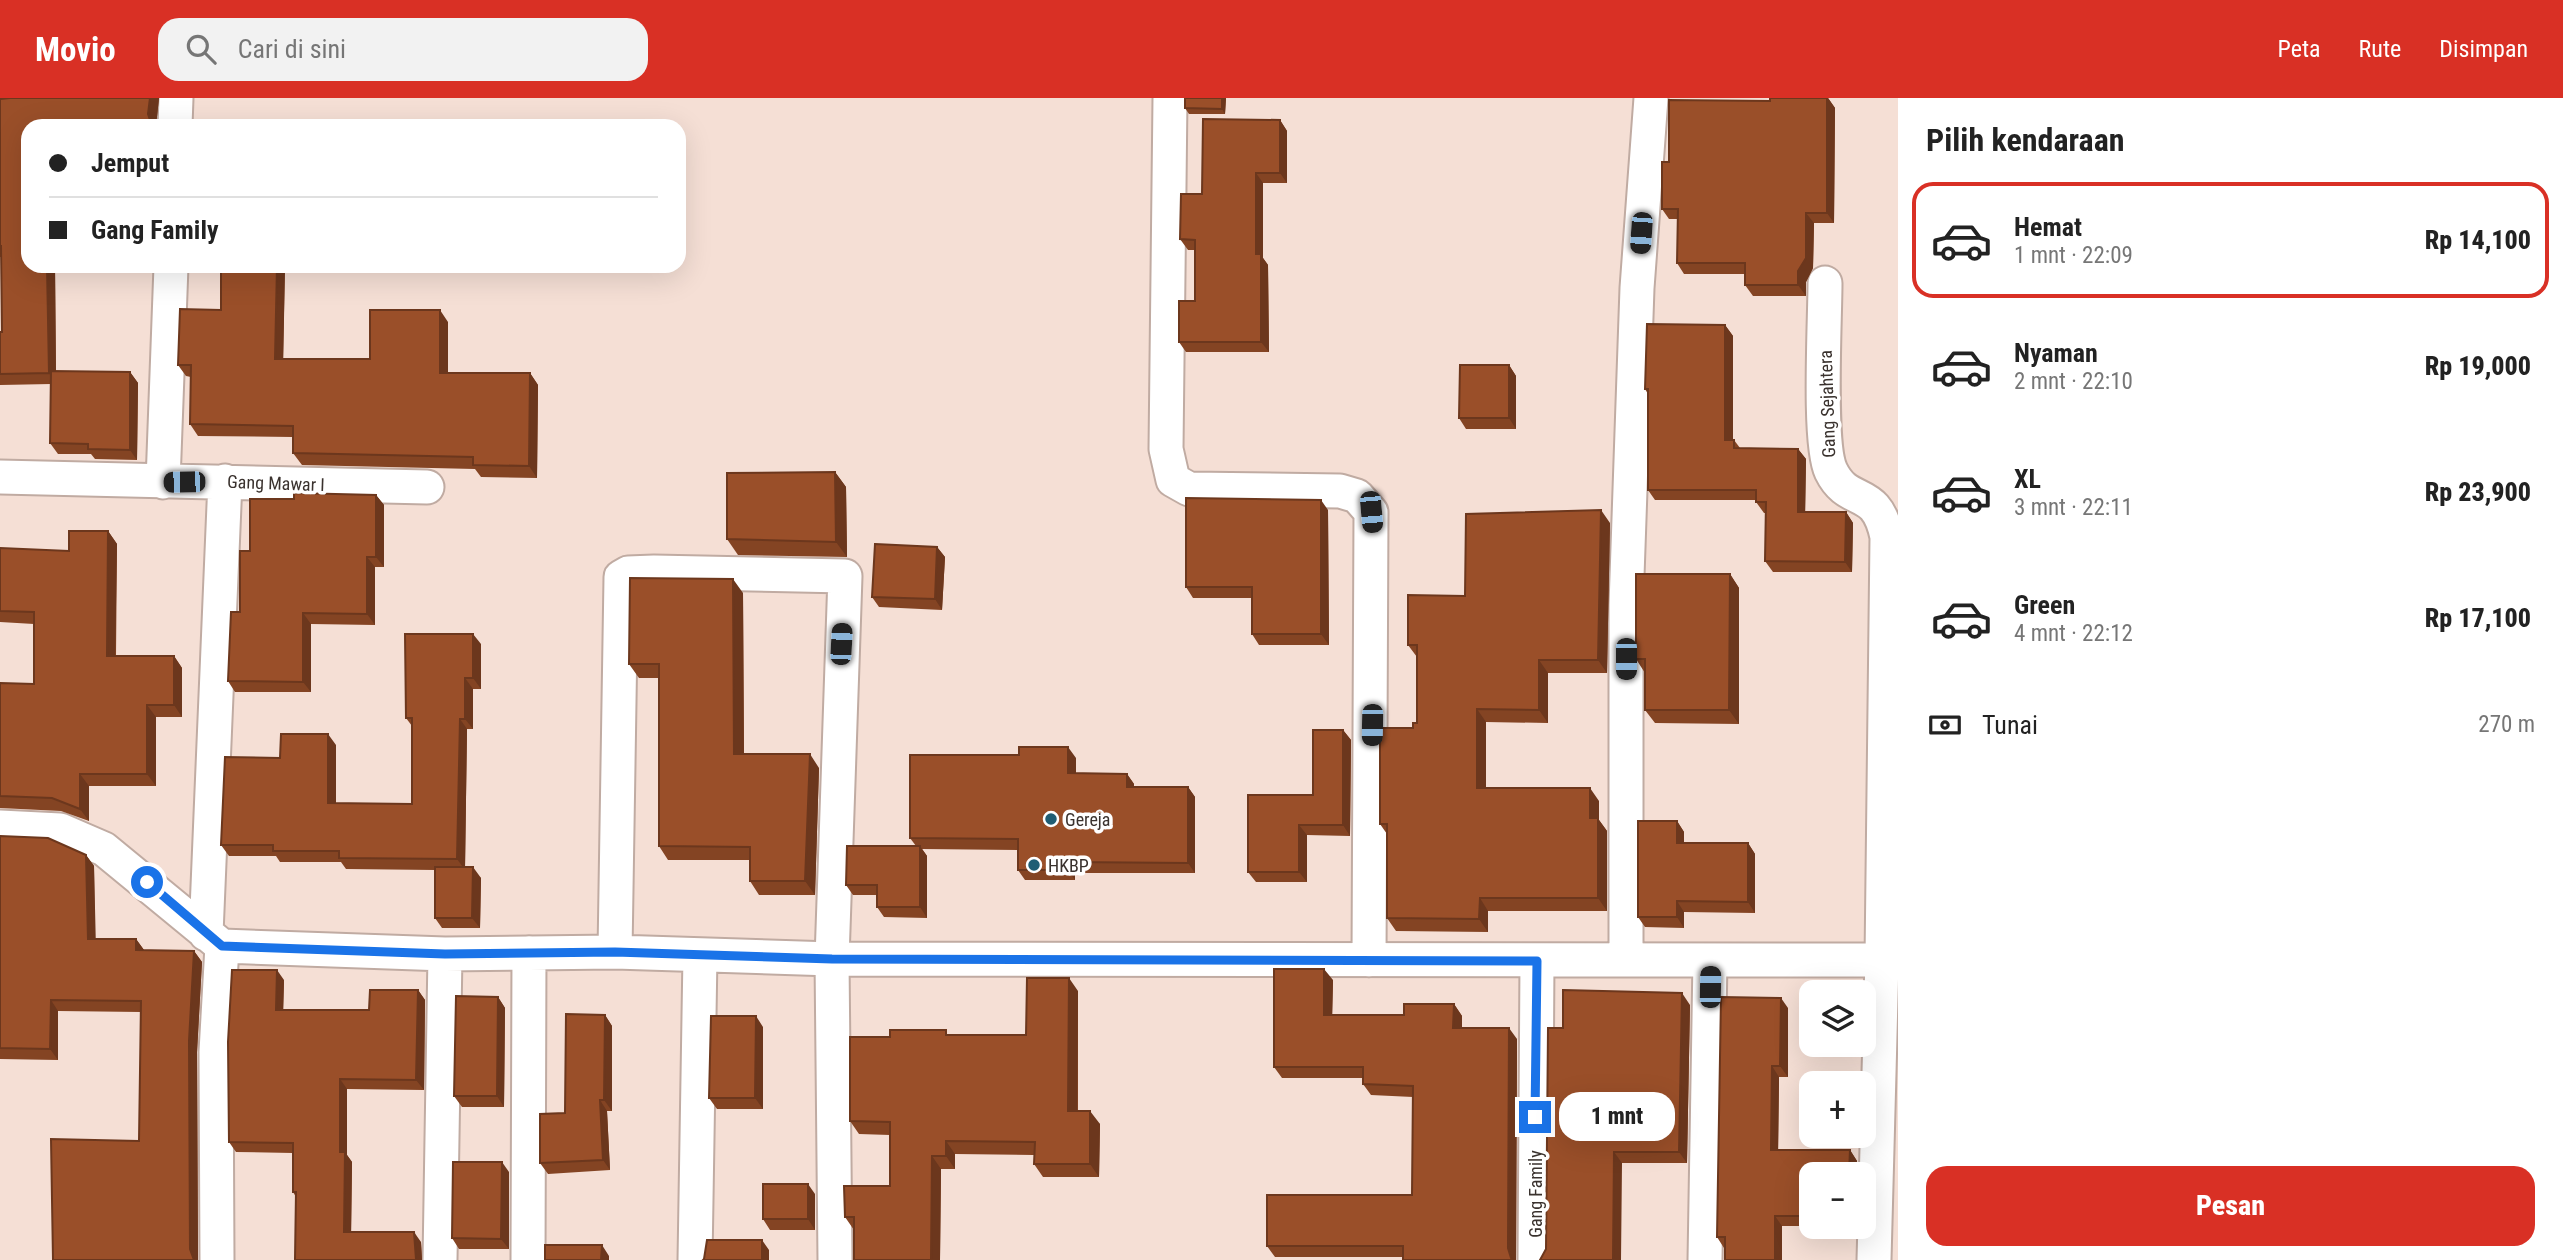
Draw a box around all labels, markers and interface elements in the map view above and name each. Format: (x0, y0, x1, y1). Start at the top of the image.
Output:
search box (158, 18, 648, 81)
text: Movio (35, 30, 116, 69)
icon: search (182, 30, 220, 68)
text: Cari di sini (238, 34, 346, 64)
text: Peta (2278, 35, 2321, 63)
text: Rute (2359, 35, 2401, 63)
text: Disimpan (2439, 35, 2528, 63)
text: Pilih kendaraan (1926, 121, 2125, 159)
text: Jemput (91, 148, 169, 178)
icon: car (1930, 209, 1993, 272)
car (1630, 211, 1653, 255)
text: Hemat (2014, 212, 2082, 242)
text: Gang Family (91, 215, 219, 245)
text: Rp 14,100 (2425, 225, 2531, 255)
text: 1 mnt · 22:09 (2014, 242, 2133, 269)
icon: car (1930, 335, 1993, 398)
text: Nyaman (2014, 338, 2098, 368)
street label: Gang Sejahtera (1815, 350, 1839, 458)
text: Rp 19,000 (2425, 351, 2531, 381)
text: 2 mnt · 22:10 (2014, 368, 2133, 395)
icon: car (1930, 461, 1993, 524)
text: XL (2014, 464, 2041, 494)
car (163, 471, 206, 493)
street label: Gang Mawar I (227, 471, 325, 495)
text: Rp 23,900 (2425, 477, 2531, 507)
car (1359, 490, 1384, 534)
text: 3 mnt · 22:11 (2014, 494, 2133, 521)
icon: car (1930, 587, 1993, 650)
text: Green (2014, 590, 2075, 620)
text: Rp 17,100 (2425, 603, 2531, 633)
text: 4 mnt · 22:12 (2014, 620, 2133, 647)
car (830, 622, 853, 666)
car (1616, 638, 1637, 680)
car (1362, 704, 1383, 746)
icon: cash (1926, 706, 1964, 744)
text: Tunai (1982, 710, 2038, 740)
text: 270 m (2478, 711, 2535, 738)
place label: Gereja (1065, 809, 1110, 830)
marker: Gereja (1043, 811, 1059, 827)
place label: HKBP (1048, 855, 1089, 876)
marker: HKBP (1026, 857, 1042, 873)
route start (131, 866, 163, 898)
car (1700, 966, 1721, 1008)
map controls (1799, 980, 1876, 1239)
button: layers (1799, 980, 1876, 1057)
button: + (1799, 1071, 1876, 1148)
callout: 1 mnt (1560, 1093, 1675, 1142)
route end (1519, 1101, 1551, 1133)
text: 1 mnt (1591, 1103, 1643, 1130)
street label: Gang Family (1525, 1150, 1546, 1238)
button: − (1799, 1162, 1876, 1239)
button: Pesan (1926, 1166, 2535, 1246)

